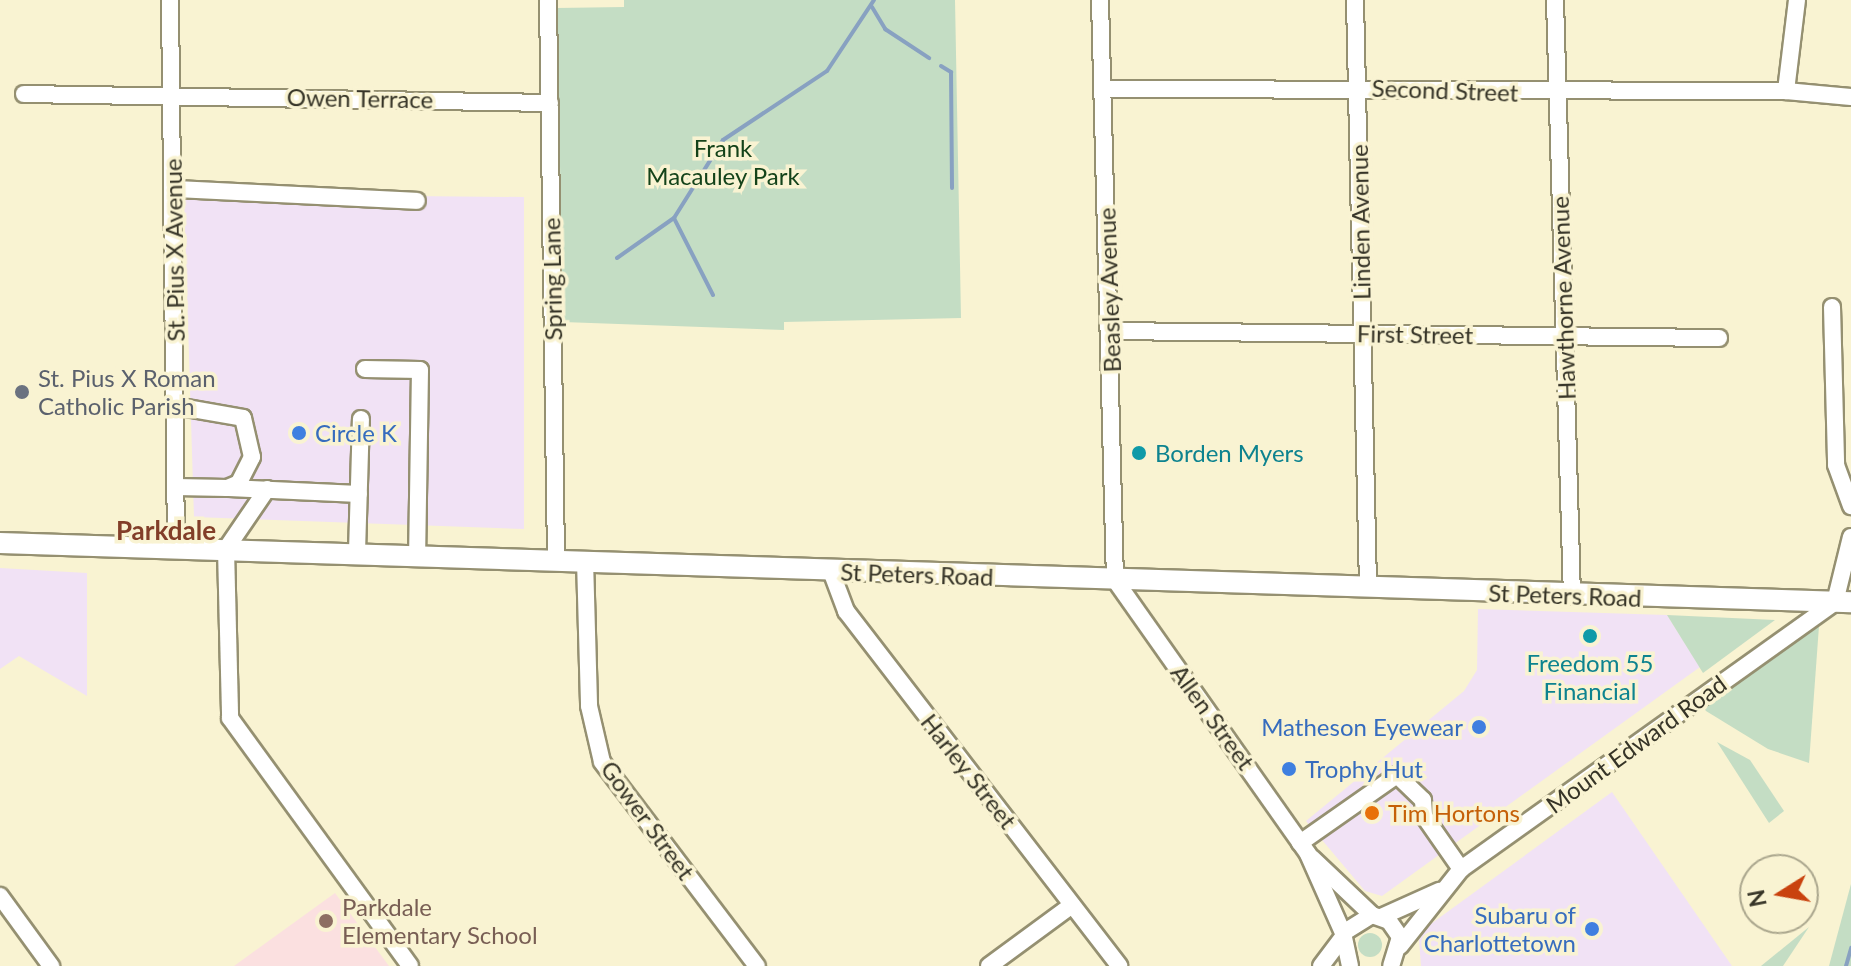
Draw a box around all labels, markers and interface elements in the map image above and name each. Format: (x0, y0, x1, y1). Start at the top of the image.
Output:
street label: Second Street (1371, 73, 1519, 107)
street label: Owen Terrace (286, 82, 434, 114)
park label: Frank Macauley Park (646, 134, 800, 190)
street label: Linden Avenue (1344, 143, 1376, 301)
street label: St. Pius X Avenue (158, 158, 190, 342)
street label: Hawthorne Avenue (1545, 195, 1581, 401)
street label: Beasley Avenue (1092, 206, 1126, 374)
street label: Spring Lane (537, 217, 567, 341)
street label: First Street (1357, 319, 1473, 349)
place label: St. Pius X Roman Catholic Parish (38, 364, 216, 420)
marker: St. Pius X Roman Catholic Parish (13, 383, 31, 401)
place label: Circle K (315, 419, 397, 447)
marker: Circle K (290, 424, 308, 442)
place label: Borden Myers (1155, 439, 1304, 467)
marker: Borden Myers (1130, 444, 1148, 462)
district label: Parkdale (116, 515, 216, 547)
street label: St Peters Road (840, 557, 994, 591)
street label: St Peters Road (1488, 578, 1642, 612)
marker: Freedom 55 Financial (1581, 627, 1599, 645)
place label: Freedom 55 Financial (1527, 649, 1653, 705)
street label: Allen Street (1165, 659, 1261, 775)
street label: Mount Edward Road (1540, 669, 1732, 819)
street label: Harley Street (915, 708, 1023, 834)
place label: Matheson Eyewear (1261, 713, 1463, 741)
marker: Matheson Eyewear (1470, 718, 1488, 736)
street label: Gower Street (595, 755, 701, 885)
place label: Trophy Hut (1305, 755, 1424, 783)
marker: Trophy Hut (1280, 760, 1298, 778)
place label: Tim Hortons (1388, 799, 1520, 827)
marker: Tim Hortons (1363, 804, 1381, 822)
north arrow (1739, 854, 1819, 934)
text: N (1742, 887, 1772, 909)
place label: Parkdale Elementary School (342, 893, 538, 949)
place label: Subaru of Charlottetown (1424, 901, 1576, 957)
marker: Parkdale Elementary School (317, 912, 335, 930)
marker: Subaru of Charlottetown (1583, 920, 1601, 938)

